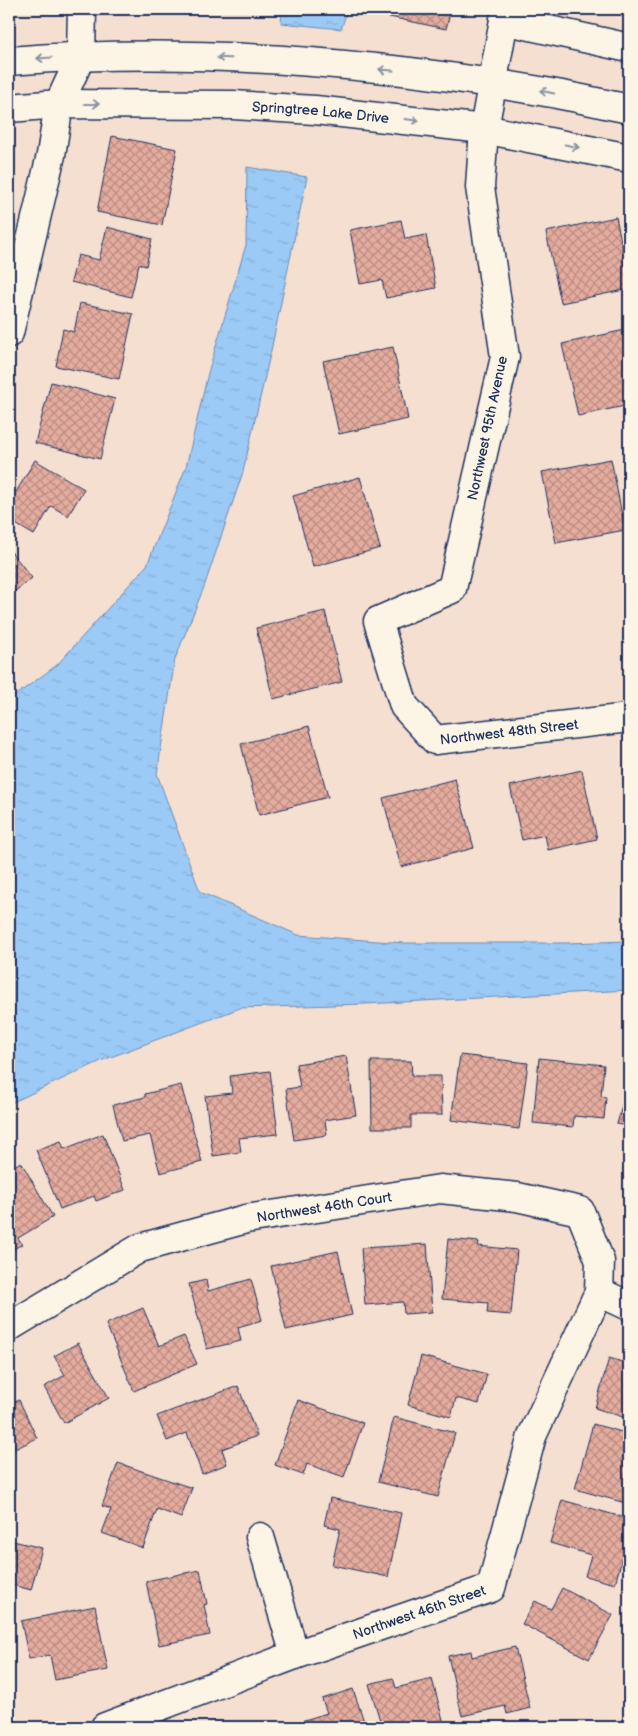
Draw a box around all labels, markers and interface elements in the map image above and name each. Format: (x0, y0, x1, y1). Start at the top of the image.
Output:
one-way arrow (217, 53, 233, 63)
one-way arrow (37, 54, 53, 63)
one-way arrow (379, 65, 395, 75)
one-way arrow (540, 87, 556, 97)
street label: Springtree Lake Drive (251, 98, 390, 127)
one-way arrow (84, 100, 100, 109)
one-way arrow (403, 115, 419, 125)
one-way arrow (564, 141, 580, 151)
street label: Northwest 95th Avenue (464, 354, 511, 502)
street label: Northwest 48th Street (439, 716, 580, 748)
street label: Northwest 46th Court (256, 1188, 394, 1226)
street label: Northwest 46th Street (351, 1582, 488, 1643)

